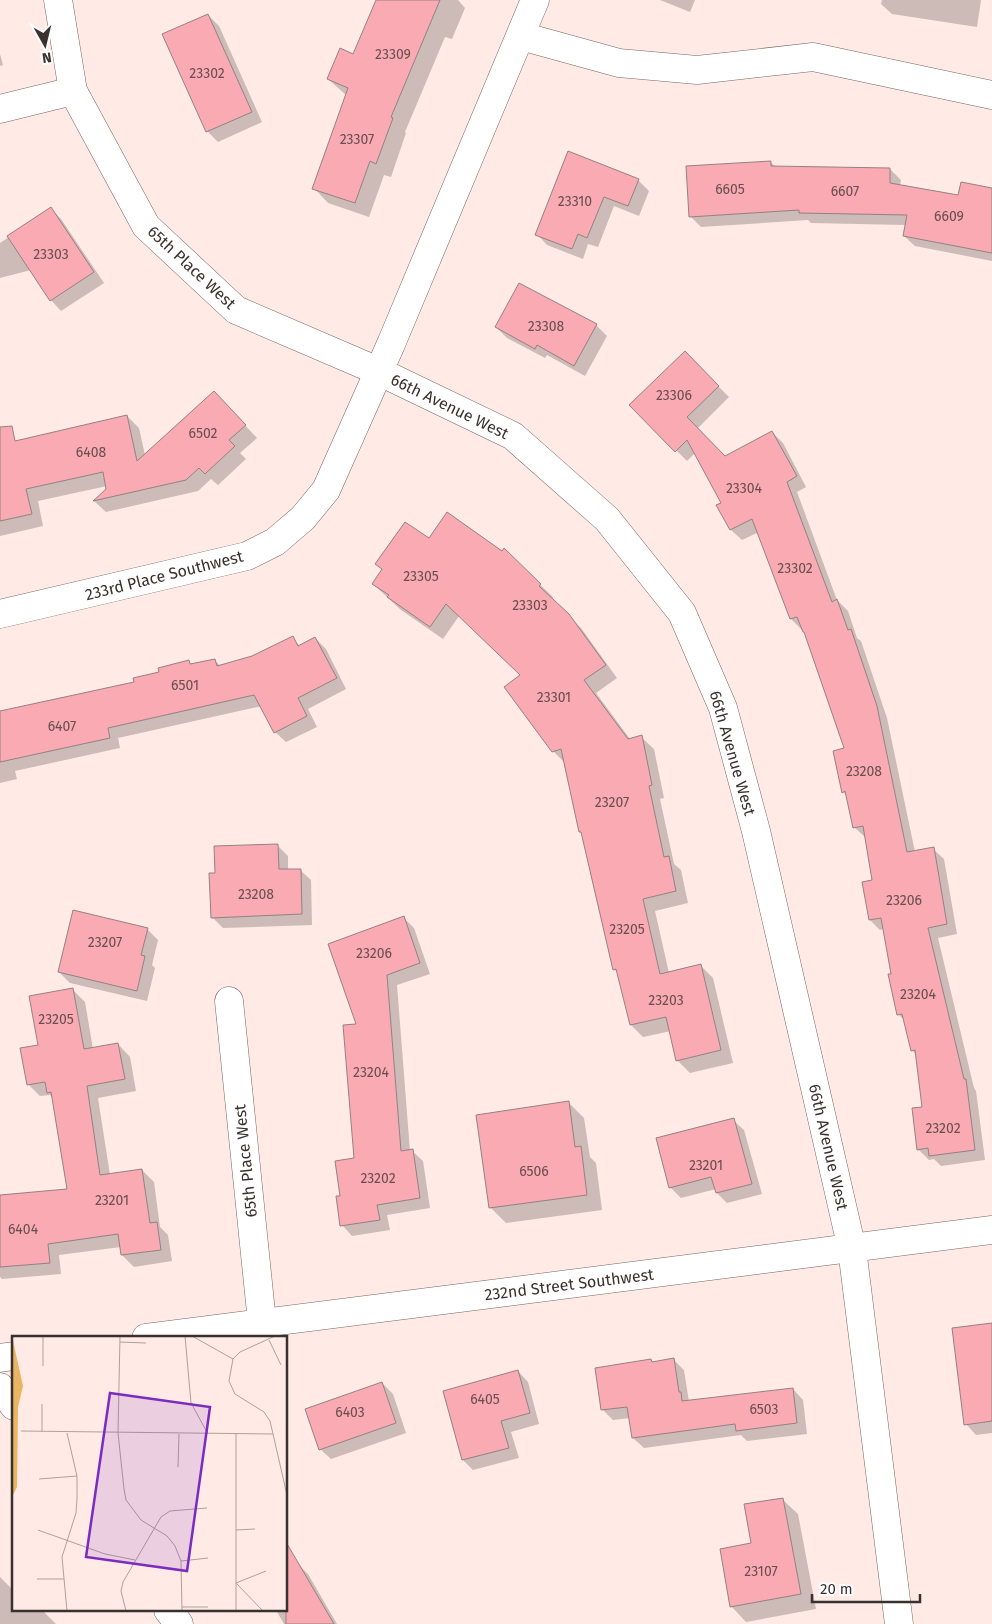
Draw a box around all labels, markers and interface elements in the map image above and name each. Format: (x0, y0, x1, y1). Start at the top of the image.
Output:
north arrow (20, 20, 70, 70)
house number: 23309 (375, 46, 411, 63)
text: N (41, 48, 53, 66)
house number: 23302 (189, 65, 225, 82)
house number: 23307 (340, 131, 374, 148)
house number: 6605 (715, 181, 745, 198)
house number: 6607 (831, 183, 859, 200)
house number: 23310 (558, 193, 592, 210)
house number: 6609 (934, 208, 964, 225)
street label: 65th Place West (144, 222, 240, 313)
house number: 23303 (33, 246, 69, 263)
house number: 23308 (528, 318, 564, 335)
street label: 66th Avenue West (388, 370, 512, 443)
house number: 23306 (656, 387, 692, 404)
house number: 6502 (189, 425, 218, 442)
house number: 6408 (76, 444, 107, 461)
house number: 23304 (726, 480, 763, 497)
street label: 233rd Place Southwest (83, 547, 245, 604)
house number: 23302 (777, 560, 813, 577)
house number: 23305 (403, 568, 439, 585)
house number: 23303 (512, 597, 548, 614)
house number: 6501 (171, 677, 199, 694)
house number: 23301 (537, 689, 571, 706)
street label: 66th Avenue West (706, 689, 759, 818)
house number: 6407 (48, 718, 76, 735)
house number: 23208 (846, 763, 882, 780)
house number: 23207 (595, 794, 629, 811)
house number: 23208 (238, 886, 274, 903)
house number: 23206 (886, 892, 922, 909)
house number: 23205 (609, 921, 645, 938)
house number: 23207 (88, 934, 122, 951)
house number: 23206 (356, 945, 392, 962)
house number: 23204 (900, 986, 936, 1003)
house number: 23203 (648, 992, 684, 1009)
house number: 23205 (38, 1011, 74, 1028)
house number: 23204 (353, 1064, 389, 1081)
street label: 66th Avenue West (805, 1082, 852, 1212)
street label: 65th Place West (230, 1103, 261, 1218)
house number: 23202 (925, 1120, 961, 1137)
house number: 23201 (689, 1157, 723, 1174)
house number: 6506 (519, 1163, 549, 1180)
house number: 23202 (360, 1170, 396, 1187)
house number: 23201 (95, 1192, 129, 1209)
house number: 6404 (8, 1221, 39, 1238)
street label: 232nd Street Southwest (483, 1265, 655, 1304)
inset map (12, 1336, 288, 1612)
house number: 6405 (470, 1391, 500, 1408)
house number: 6503 (749, 1401, 779, 1418)
house number: 6403 (335, 1404, 365, 1421)
house number: 23107 (744, 1563, 778, 1580)
scale bar (812, 1572, 920, 1604)
text: 20 m (820, 1580, 853, 1598)

